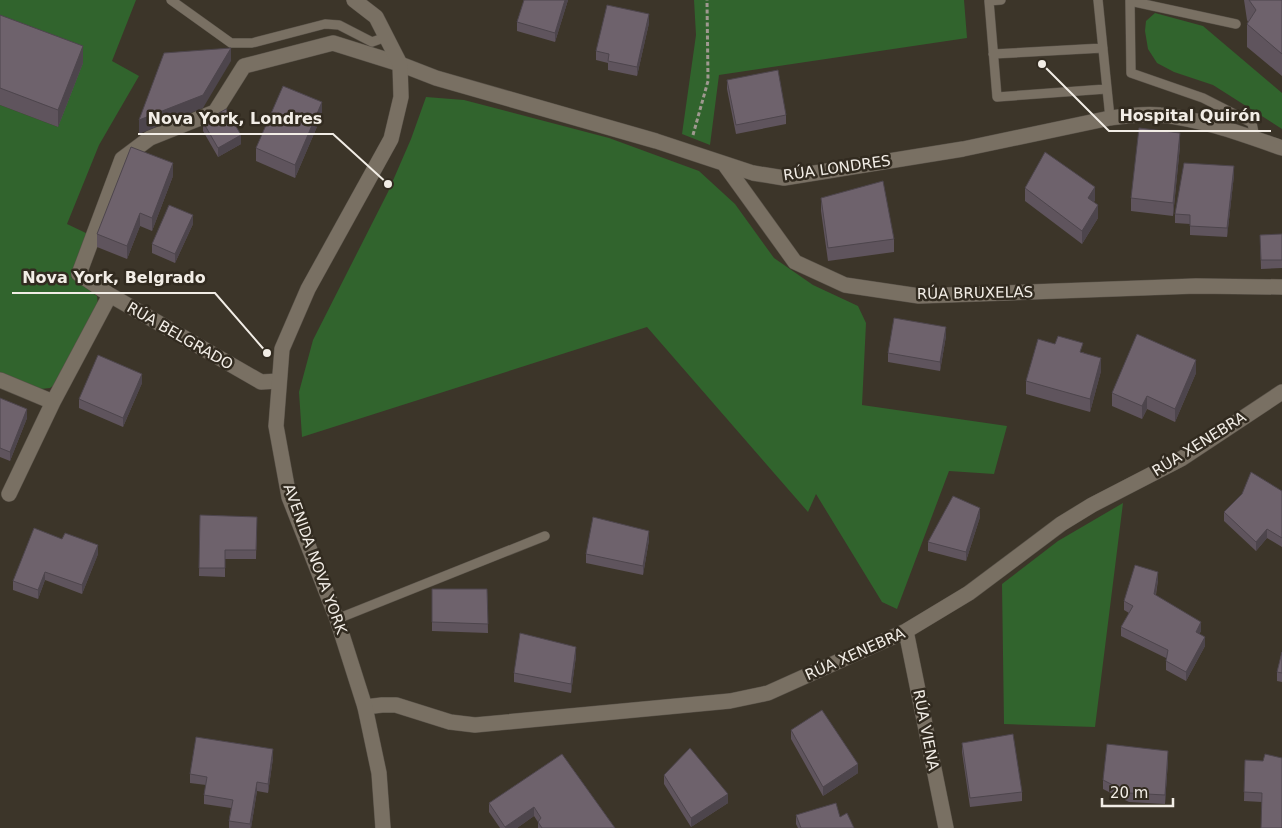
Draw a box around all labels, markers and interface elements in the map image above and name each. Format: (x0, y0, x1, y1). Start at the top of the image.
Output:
callout: Hospital Quirón (1109, 100, 1271, 131)
callout: Nova York, Londres (138, 103, 333, 134)
text: Hospital Quirón (1119, 106, 1261, 125)
text: Nova York, Londres (148, 109, 322, 128)
street label: RÚA LONDRES (782, 151, 892, 184)
callout: Nova York, Belgrado (12, 262, 215, 293)
text: Nova York, Belgrado (22, 268, 206, 287)
street label: RÚA BRUXELAS (917, 282, 1033, 303)
street label: RÚA BELGRADO (124, 297, 237, 374)
street label: RÚA XENEBRA (1148, 407, 1250, 480)
street label: AVENIDA NOVA YORK (279, 481, 351, 638)
street label: RÚA XENEBRA (802, 623, 908, 684)
street label: RÚA VIENA (909, 688, 944, 773)
scale bar (1102, 776, 1173, 808)
text: 20 m (1110, 784, 1148, 802)

